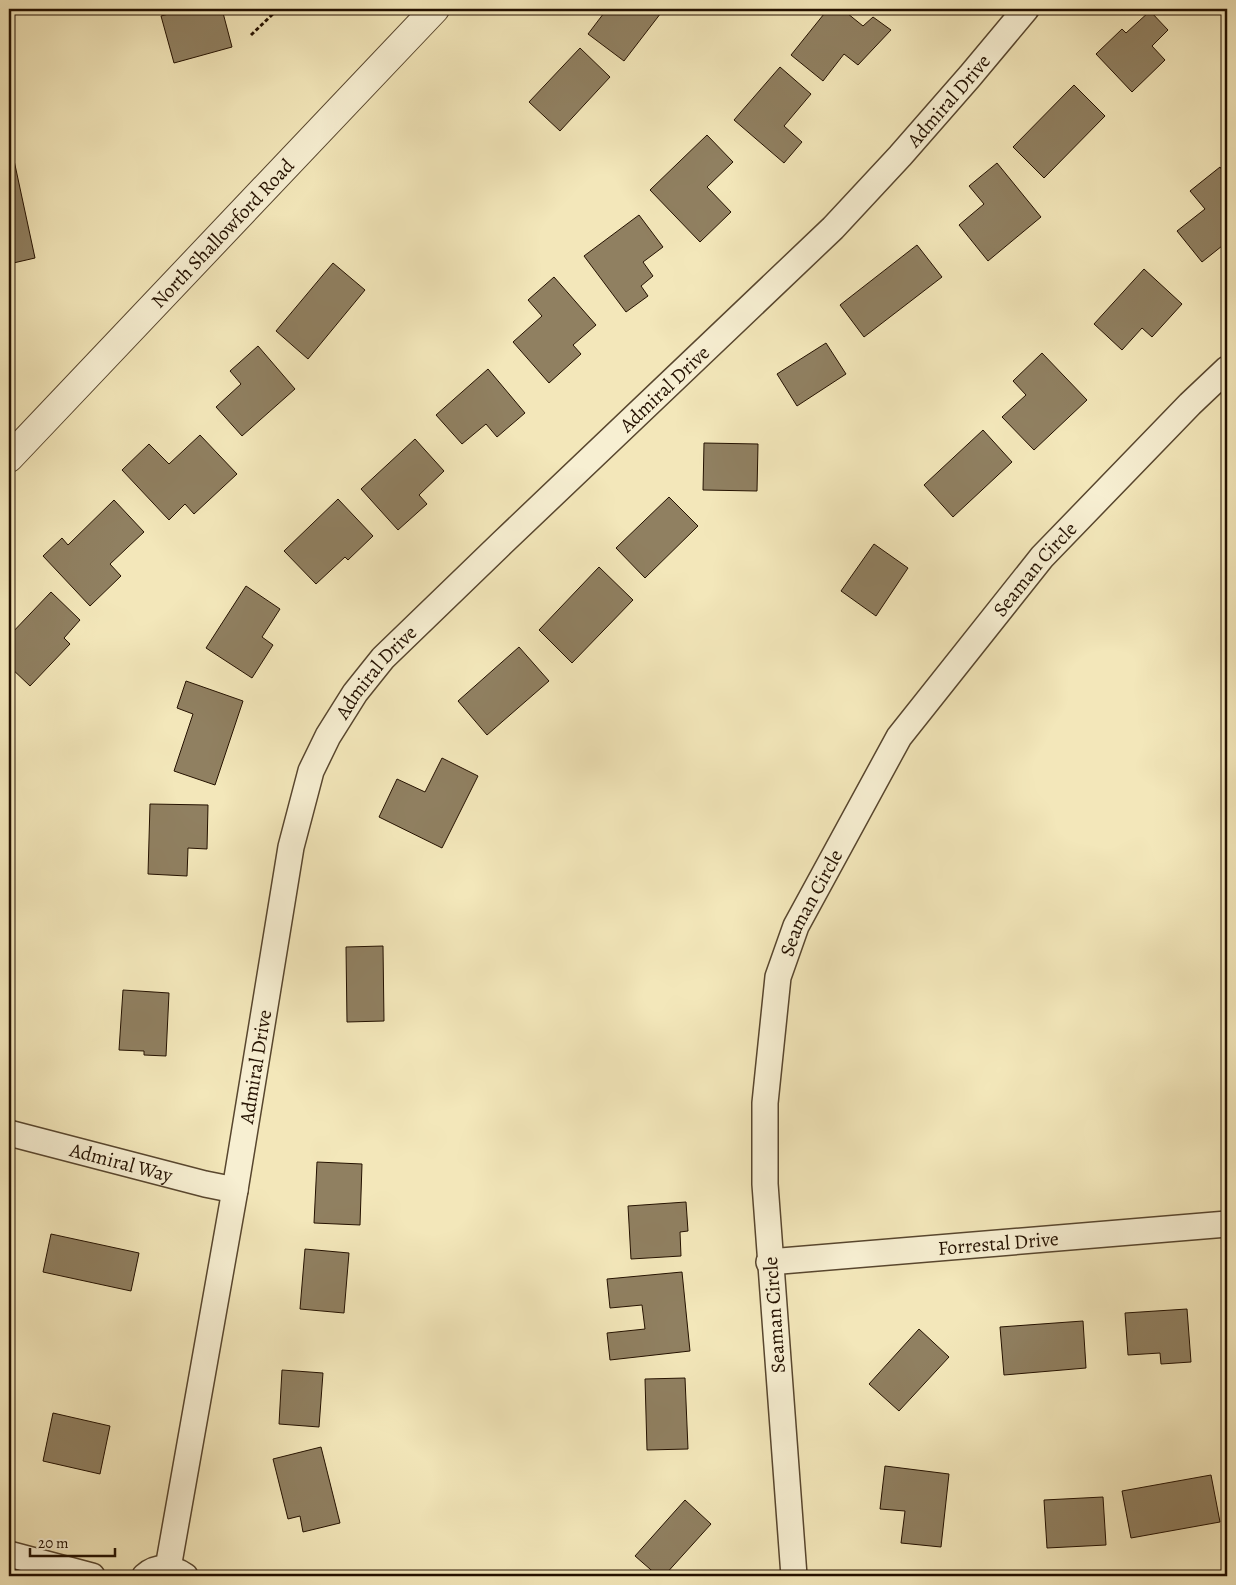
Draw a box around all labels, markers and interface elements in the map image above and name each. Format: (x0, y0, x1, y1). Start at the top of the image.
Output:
street label: Admiral Drive (900, 49, 997, 154)
street label: North Shallowford Road (145, 153, 300, 314)
street label: Admiral Drive (613, 340, 716, 439)
street label: Seaman Circle (987, 516, 1083, 622)
street label: Admiral Drive (328, 619, 423, 725)
street label: Seaman Circle (773, 845, 849, 960)
street label: Admiral Drive (233, 1008, 278, 1127)
street label: Admiral Way (66, 1136, 176, 1189)
street label: Forrestal Drive (937, 1225, 1060, 1262)
street label: Seaman Circle (757, 1256, 792, 1374)
scale bar (30, 1525, 115, 1557)
text: 20 m (38, 1533, 69, 1553)

